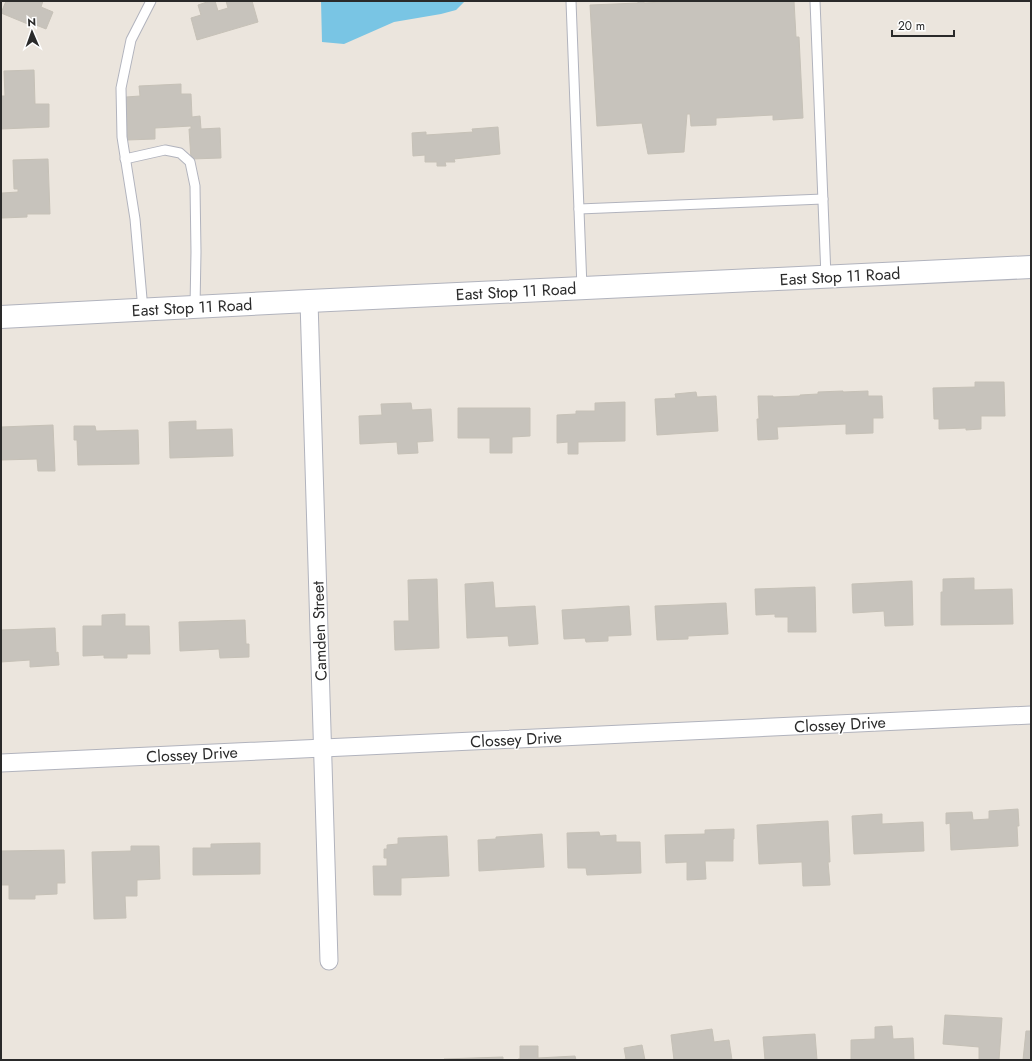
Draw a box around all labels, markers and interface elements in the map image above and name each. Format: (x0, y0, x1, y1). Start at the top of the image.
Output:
north arrow (12, 12, 52, 52)
scale bar (892, 12, 954, 38)
text: N (27, 14, 36, 30)
text: 20 m (898, 17, 925, 35)
street label: East Stop 11 Road (779, 262, 901, 291)
street label: East Stop 11 Road (455, 277, 577, 306)
street label: East Stop 11 Road (131, 293, 253, 322)
street label: Camden Street (306, 581, 333, 681)
street label: Clossey Drive (794, 711, 886, 738)
street label: Clossey Drive (470, 726, 562, 753)
street label: Clossey Drive (146, 741, 238, 768)

